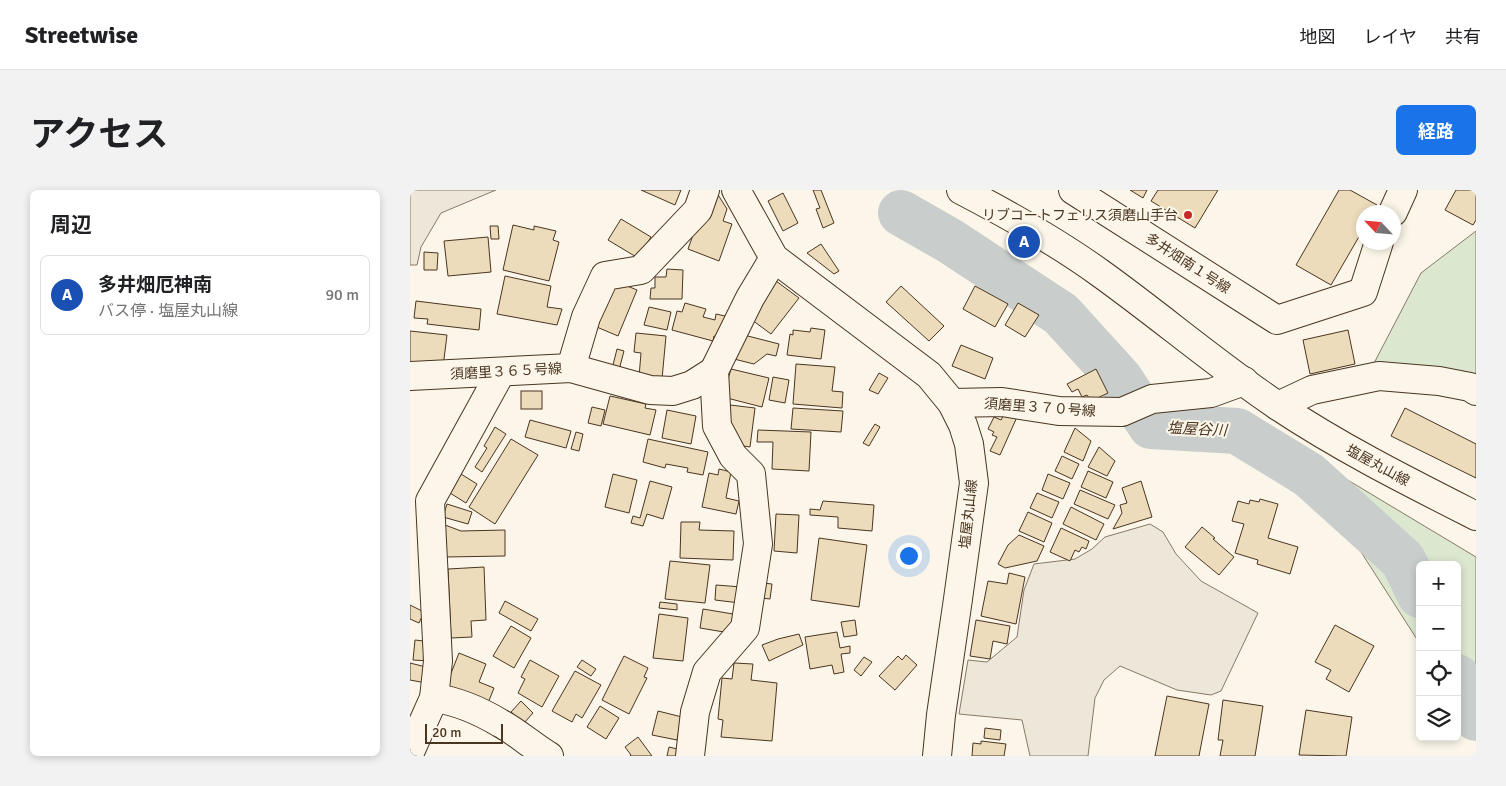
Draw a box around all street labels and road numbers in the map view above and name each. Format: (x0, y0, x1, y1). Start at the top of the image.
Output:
street label: 多井畑南１号線 (1142, 230, 1233, 297)
street label: 須磨里３６５号線 (450, 360, 562, 383)
street label: 須磨里３７０号線 (984, 395, 1096, 420)
street label: 塩屋丸山線 (1343, 441, 1412, 490)
street label: 塩屋丸山線 (956, 478, 981, 550)

